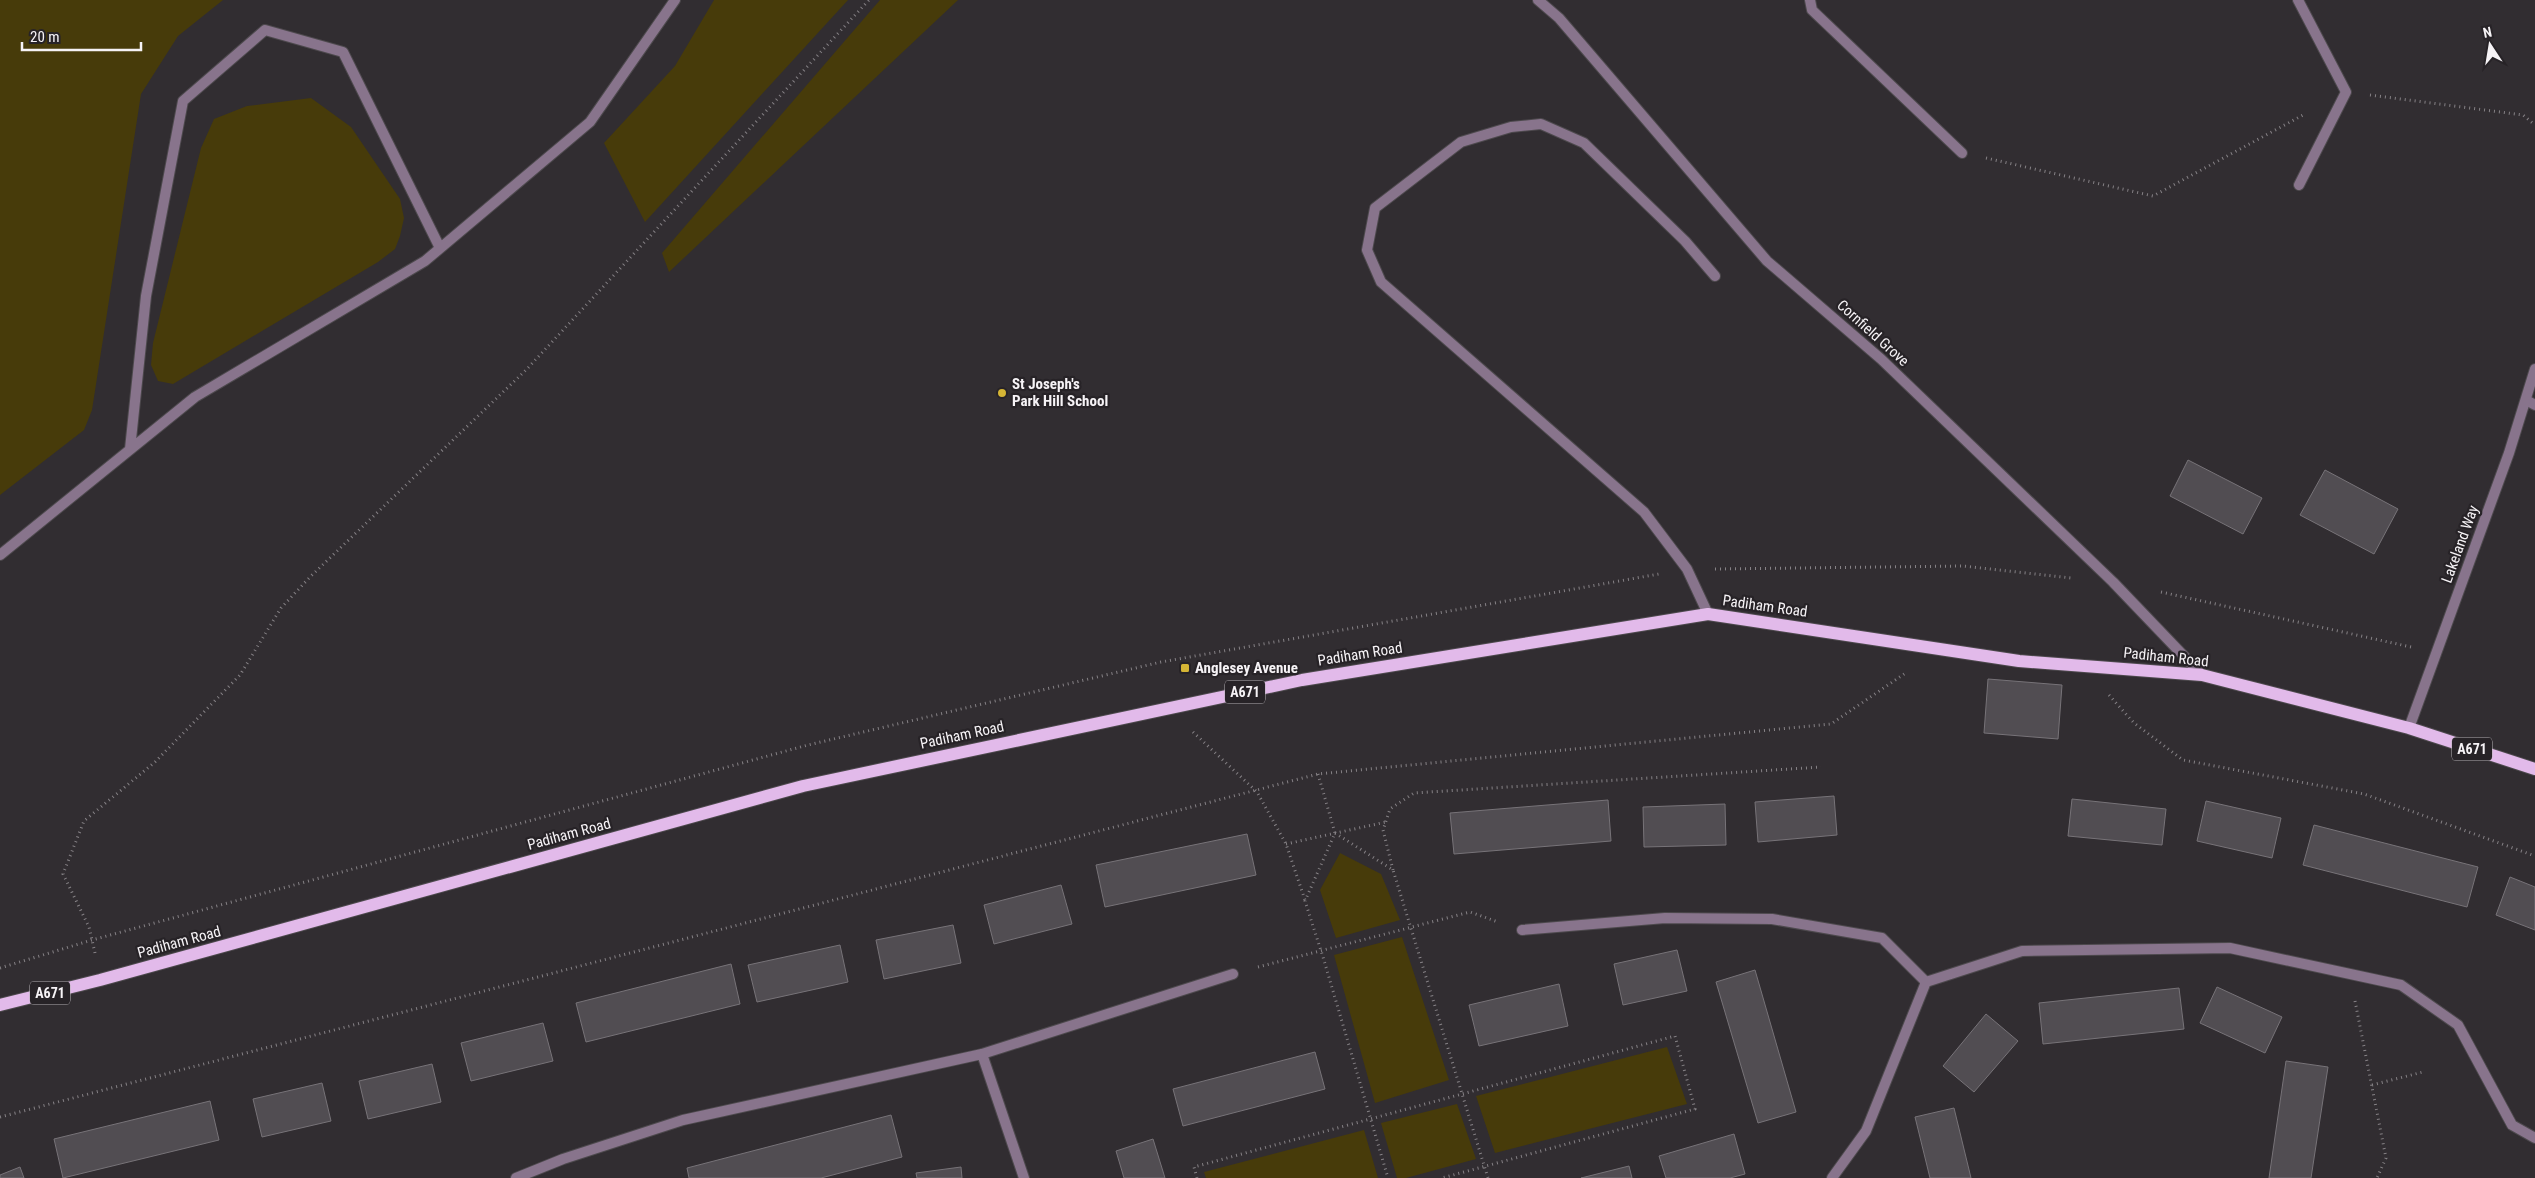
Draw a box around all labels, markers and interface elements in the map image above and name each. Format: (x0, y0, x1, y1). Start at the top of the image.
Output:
scale bar (22, 20, 141, 52)
north arrow (2465, 20, 2515, 70)
text: N (2481, 24, 2493, 41)
text: 20 m (30, 28, 60, 46)
street label: Cornfield Grove (1833, 296, 1913, 370)
place label: St Joseph's Park Hill School (1012, 375, 1108, 410)
marker: St Joseph's Park Hill School (996, 387, 1008, 399)
street label: Lakeland Way (2438, 503, 2482, 585)
street label: Padiham Road (1721, 591, 1809, 621)
street label: Padiham Road (1316, 638, 1404, 670)
street label: Padiham Road (2122, 644, 2210, 670)
place label: Anglesey Avenue (1195, 659, 1298, 677)
marker: Anglesey Avenue (1179, 662, 1191, 674)
road number: A671 (1225, 680, 1265, 704)
street label: Padiham Road (918, 717, 1006, 753)
road number: A671 (2452, 738, 2492, 761)
street label: Padiham Road (525, 814, 613, 854)
street label: Padiham Road (135, 922, 223, 962)
road number: A671 (30, 981, 70, 1004)

